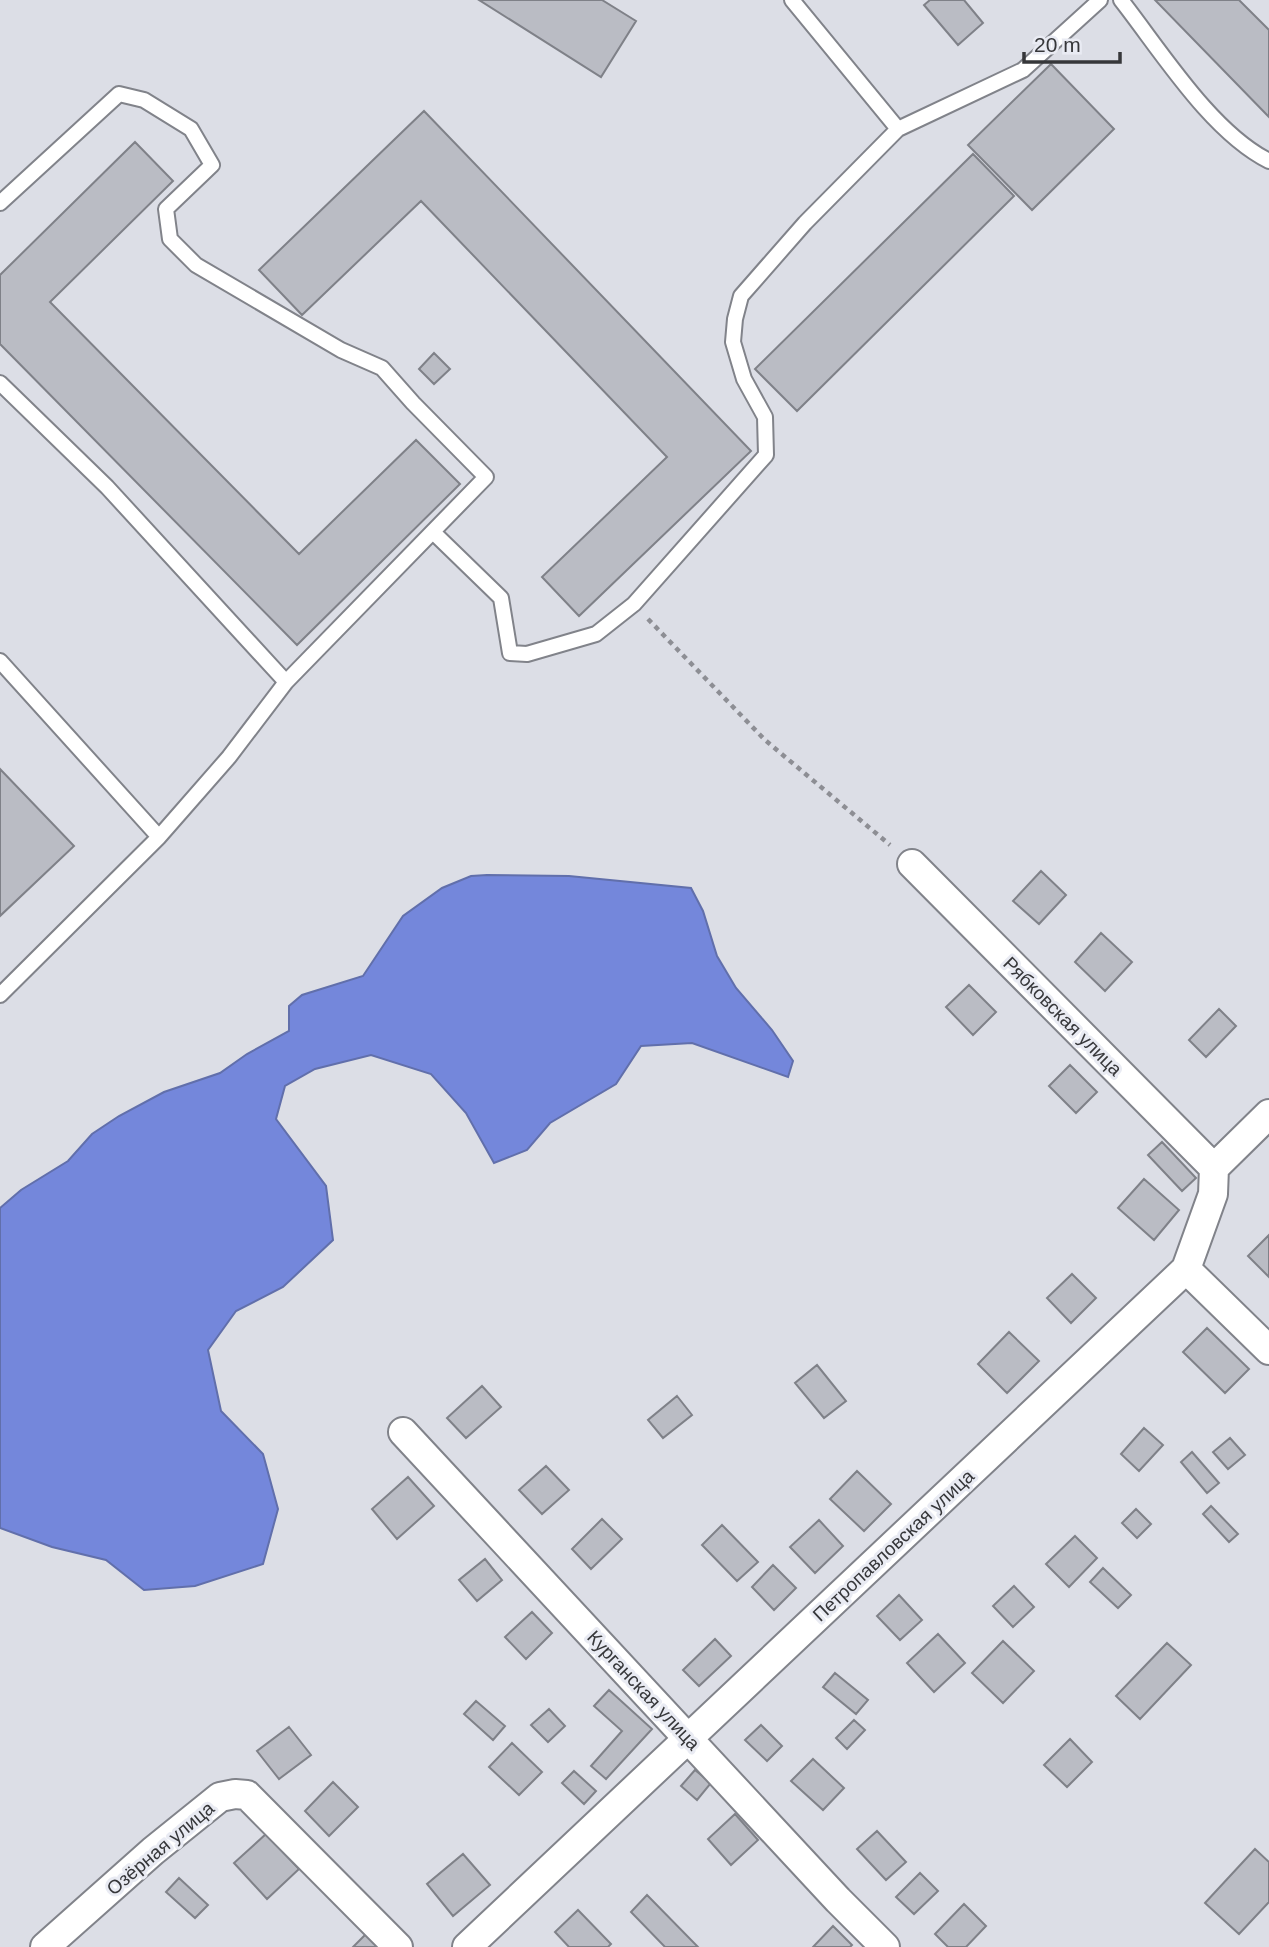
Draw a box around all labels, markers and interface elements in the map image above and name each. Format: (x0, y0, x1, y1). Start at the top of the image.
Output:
scale bar (1024, 21, 1120, 65)
text: 20 m (1034, 33, 1081, 56)
street label: Рябковская улица (999, 953, 1127, 1080)
street label: Петропавловская улица (809, 1465, 978, 1625)
street label: Курганская улица (583, 1626, 704, 1755)
street label: Озёрная улица (102, 1797, 219, 1899)

